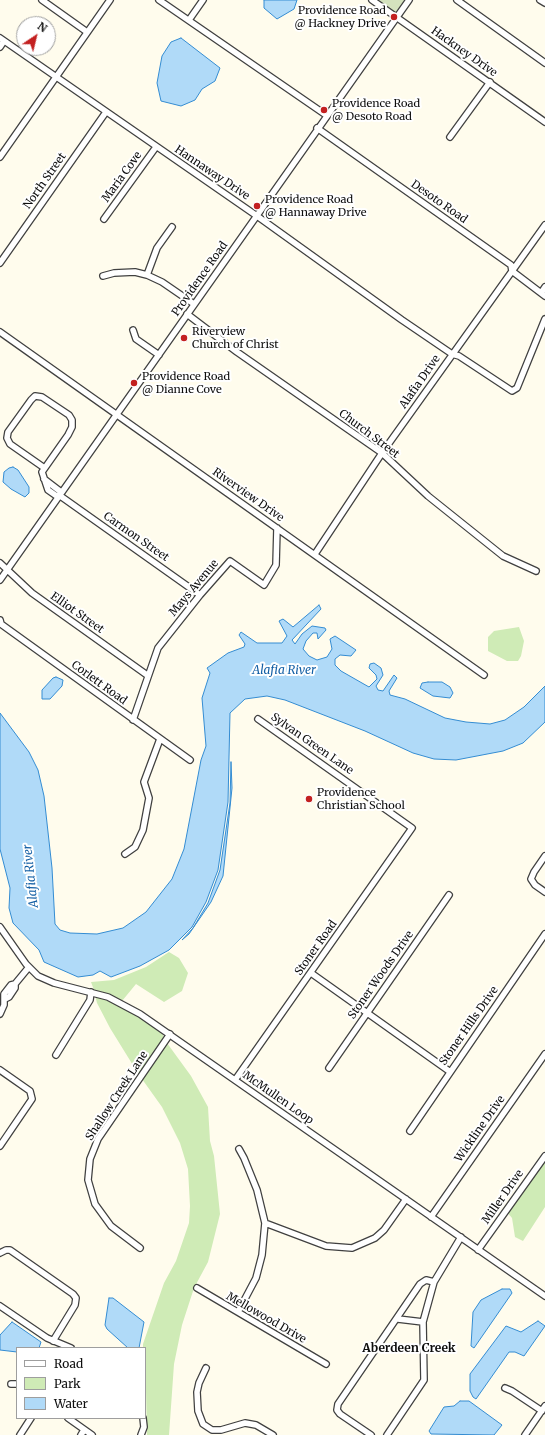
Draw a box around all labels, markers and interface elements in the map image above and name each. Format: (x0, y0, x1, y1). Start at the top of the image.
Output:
place label: Providence Road @ Hackney Drive (294, 4, 386, 30)
marker: Providence Road @ Hackney Drive (389, 12, 399, 22)
north arrow (16, 16, 56, 56)
text: N (35, 19, 50, 35)
street label: Hackney Drive (428, 24, 500, 80)
place label: Providence Road @ Desoto Road (332, 97, 420, 123)
marker: Providence Road @ Desoto Road (319, 105, 329, 115)
street label: Hannaway Drive (172, 143, 252, 203)
street label: Maria Cove (99, 149, 145, 205)
street label: North Street (21, 150, 69, 212)
street label: Desoto Road (408, 178, 470, 226)
place label: Providence Road @ Hannaway Drive (265, 193, 366, 219)
marker: Providence Road @ Hannaway Drive (252, 201, 262, 211)
street label: Providence Road (169, 239, 231, 319)
place label: Riverview Church of Christ (192, 325, 279, 351)
marker: Riverview Church of Christ (179, 333, 189, 343)
street label: Alafia Drive (397, 353, 443, 411)
place label: Providence Road @ Dianne Cove (142, 370, 230, 396)
marker: Providence Road @ Dianne Cove (129, 378, 139, 388)
street label: Church Street (336, 407, 402, 461)
street label: Riverview Drive (210, 465, 286, 525)
street label: Carmon Street (101, 510, 171, 564)
street label: Mays Avenue (167, 557, 221, 619)
street label: Elliot Street (48, 590, 106, 636)
street label: Corlett Road (69, 658, 129, 708)
water label: Alafia River (252, 664, 316, 678)
street label: Sylvan Green Lane (268, 711, 356, 777)
place label: Providence Christian School (317, 786, 405, 812)
marker: Providence Christian School (304, 794, 314, 804)
water label: Alafia River (21, 844, 41, 908)
street label: Stoner Road (292, 918, 340, 978)
street label: Stoner Woods Drive (346, 928, 416, 1022)
street label: Stoner Hills Drive (437, 984, 501, 1068)
street label: Shallow Creek Lane (83, 1049, 151, 1143)
street label: McMullen Loop (240, 1069, 316, 1127)
street label: Wickline Drive (452, 1093, 508, 1165)
street label: Miller Drive (480, 1167, 526, 1227)
street label: Mellowood Drive (224, 1290, 308, 1346)
district label: Aberdeen Creek (362, 1342, 456, 1356)
legend (16, 1347, 146, 1419)
text: Road (54, 1356, 83, 1371)
text: Park (54, 1376, 81, 1391)
text: Water (54, 1396, 88, 1411)

